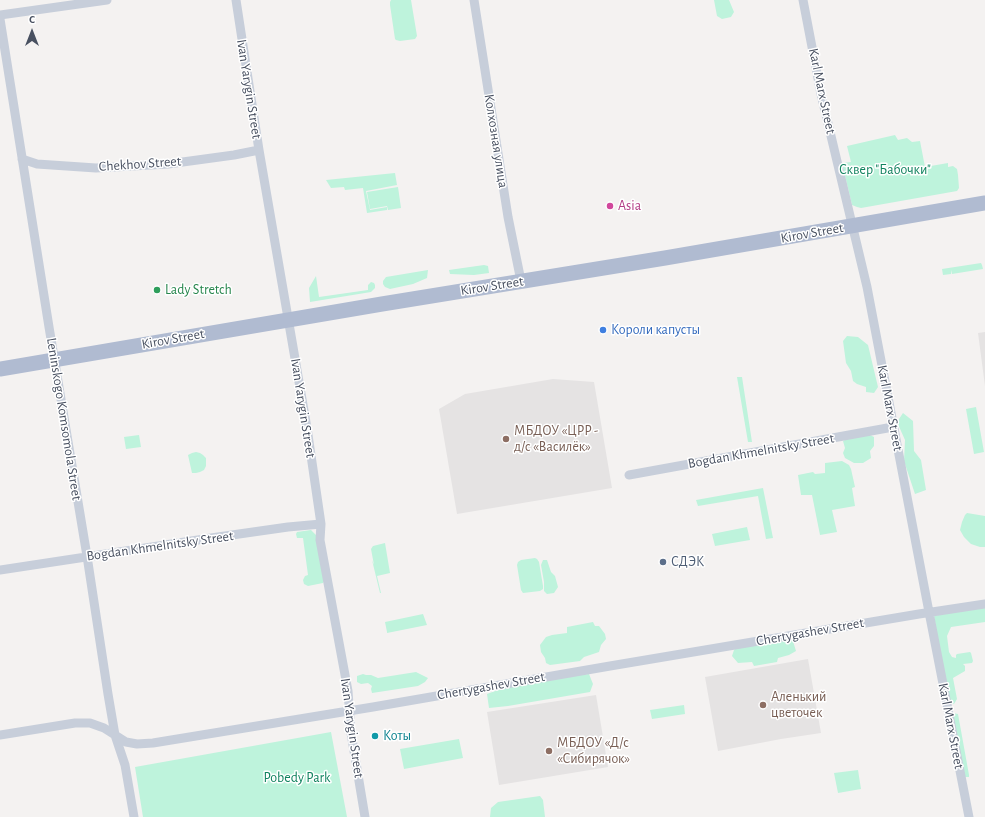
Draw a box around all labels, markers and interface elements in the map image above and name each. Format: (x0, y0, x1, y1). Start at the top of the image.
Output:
north arrow (12, 12, 52, 52)
text: С (29, 14, 35, 25)
street label: Ivan Yarygin Street (233, 38, 265, 140)
street label: Karl Marx Street (805, 47, 839, 135)
street label: Колхозная улица (480, 93, 512, 189)
street label: Chekhov Street (98, 153, 182, 175)
park label: Сквер "Бабочки" (839, 162, 931, 178)
place label: Asia (618, 198, 641, 214)
marker: Asia (605, 201, 615, 211)
street label: Kirov Street (779, 219, 845, 247)
street label: Kirov Street (459, 273, 525, 299)
place label: Lady Stretch (165, 282, 232, 298)
marker: Lady Stretch (152, 285, 162, 295)
place label: Короли капусты (611, 322, 700, 338)
street label: Kirov Street (140, 325, 206, 353)
marker: Короли капусты (598, 325, 608, 335)
street label: Leninskogo Komsomola Street (43, 336, 85, 502)
street label: Ivan Yarygin Street (287, 357, 319, 459)
street label: Karl Marx Street (873, 364, 907, 452)
place label: МБДОУ «ЦРР - д/с «Василёк» (514, 423, 598, 456)
street label: Bogdan Khmelnitsky Street (687, 430, 835, 472)
marker: МБДОУ «ЦРР - д/с «Василёк» (501, 434, 511, 444)
street label: Bogdan Khmelnitsky Street (86, 527, 234, 565)
place label: СДЭК (671, 554, 704, 570)
marker: СДЭК (658, 557, 668, 567)
street label: Chertygashev Street (755, 614, 865, 650)
street label: Chertygashev Street (436, 668, 546, 704)
street label: Ivan Yarygin Street (337, 677, 367, 779)
street label: Karl Marx Street (934, 682, 968, 770)
place label: Аленький цветочек (771, 689, 826, 722)
marker: Аленький цветочек (758, 700, 768, 710)
place label: Коты (383, 728, 411, 744)
marker: Коты (370, 731, 380, 741)
place label: МБДОУ «Д/с «Сибирячок» (557, 735, 630, 768)
marker: МБДОУ «Д/с «Сибирячок» (544, 746, 554, 756)
park label: Pobedy Park (264, 770, 330, 786)

